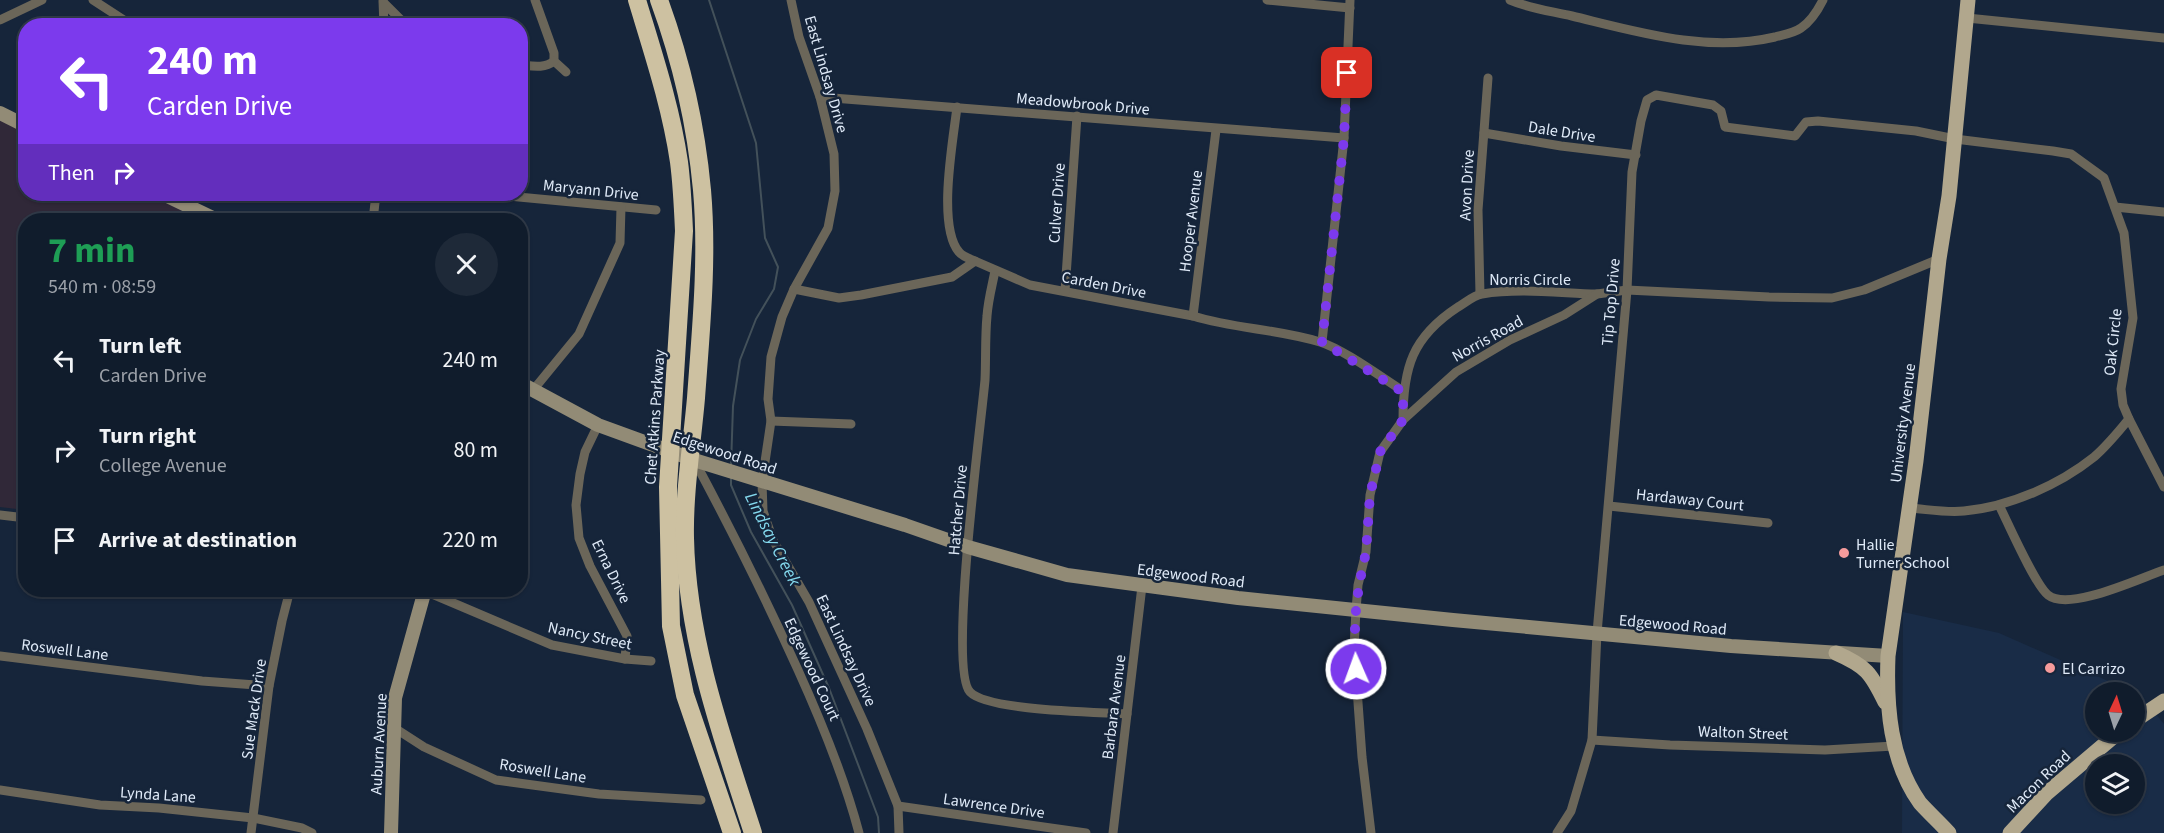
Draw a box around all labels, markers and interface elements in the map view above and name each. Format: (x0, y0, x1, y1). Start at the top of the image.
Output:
street label: East Lindsay Drive (799, 13, 853, 135)
text: 240 m (147, 31, 258, 91)
icon: left (48, 42, 126, 120)
pin (1321, 47, 1372, 98)
icon: arrive (1330, 56, 1363, 89)
text: Carden Drive (147, 87, 292, 126)
street label: Meadowbrook Drive (1015, 87, 1151, 121)
street label: Dale Drive (1527, 116, 1597, 148)
street label: Avon Drive (1454, 149, 1480, 221)
icon: right (107, 156, 140, 189)
text: Then (48, 157, 95, 189)
street label: Culver Drive (1043, 162, 1071, 244)
street label: Hooper Avenue (1174, 169, 1208, 273)
street label: Maryann Drive (542, 174, 640, 206)
text: 7 min (48, 225, 136, 276)
button: close (435, 233, 498, 296)
street label: Tip Top Drive (1596, 257, 1626, 347)
street label: Carden Drive (1059, 266, 1148, 304)
street label: Norris Circle (1489, 269, 1571, 291)
text: 540 m · 08:59 (48, 273, 156, 301)
street label: Oak Circle (2099, 307, 2127, 377)
street label: Norris Road (1448, 310, 1527, 367)
text: Turn left (99, 330, 181, 362)
icon: left (48, 344, 81, 377)
text: 240 m (443, 344, 498, 376)
street label: Chet Atkins Parkway (639, 348, 671, 485)
text: Carden Drive (99, 362, 207, 390)
street label: University Avenue (1885, 362, 1921, 484)
text: Turn right (99, 420, 196, 452)
street label: Edgewood Road (670, 426, 780, 480)
icon: right (48, 434, 81, 467)
text: 80 m (453, 434, 498, 466)
text: College Avenue (99, 452, 227, 480)
street label: Hatcher Drive (943, 464, 973, 556)
street label: Hardaway Court (1635, 483, 1746, 517)
water label: Lindsay Creek (738, 488, 807, 591)
icon: arrive (48, 524, 81, 557)
text: Arrive at destination (99, 524, 297, 556)
text: 220 m (443, 524, 498, 556)
place label: Hallie Turner School (1856, 534, 1950, 574)
street label: Erna Drive (586, 536, 636, 607)
marker: Hallie Turner School (1837, 546, 1851, 560)
street label: Edgewood Road (1136, 558, 1246, 594)
street label: East Lindsay Drive (811, 591, 882, 710)
street label: Edgewood Road (1618, 609, 1728, 641)
street label: Edgewood Court (779, 614, 846, 725)
street label: Nancy Street (546, 616, 634, 656)
street label: Roswell Lane (20, 634, 110, 666)
position arrow (1324, 637, 1388, 701)
street label: Barbara Avenue (1097, 653, 1131, 761)
street label: Sue Mack Drive (236, 657, 272, 761)
place label: El Carrizo (2062, 658, 2125, 680)
marker: El Carrizo (2043, 661, 2057, 675)
north arrow (2085, 682, 2145, 742)
map controls (2085, 682, 2145, 814)
street label: Auburn Avenue (365, 693, 393, 795)
street label: Walton Street (1697, 720, 1789, 746)
street label: Macon Road (2002, 745, 2076, 818)
street label: Roswell Lane (498, 753, 588, 789)
button: layers (2085, 754, 2145, 814)
street label: Lynda Lane (119, 781, 197, 809)
street label: Lawrence Drive (942, 788, 1046, 824)

